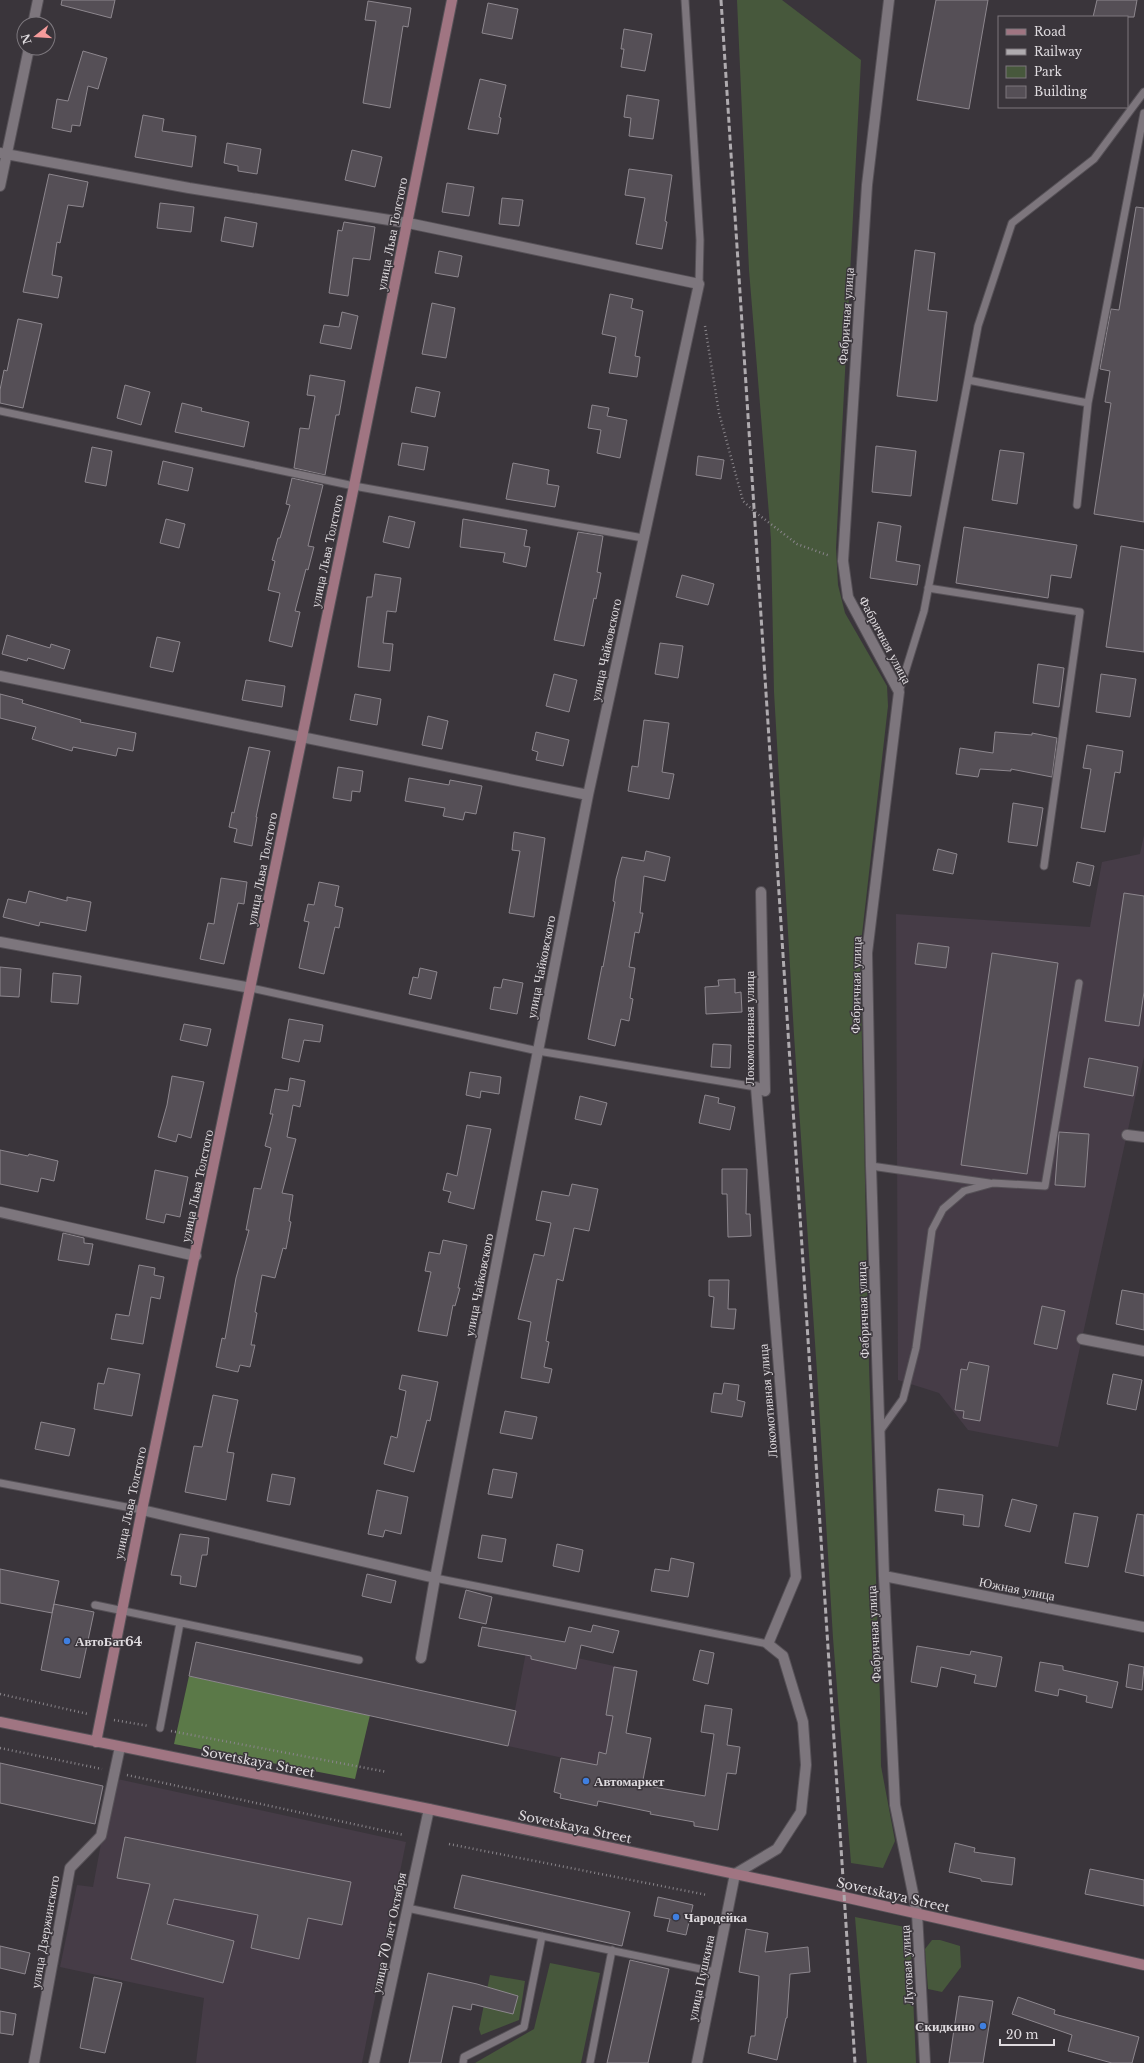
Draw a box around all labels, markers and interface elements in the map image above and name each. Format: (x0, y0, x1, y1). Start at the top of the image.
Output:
north arrow (16, 16, 56, 56)
legend (998, 16, 1128, 108)
text: Road (1034, 24, 1066, 39)
text: N (18, 31, 35, 46)
text: Railway (1034, 44, 1083, 59)
text: Park (1034, 64, 1062, 79)
text: Building (1034, 84, 1088, 99)
street label: улица Льва Толстого (373, 176, 411, 292)
street label: Фабричная улица (834, 267, 858, 365)
street label: улица Льва Толстого (307, 493, 347, 609)
street label: Фабричная улица (855, 593, 915, 687)
street label: улица Чайковского (587, 597, 625, 703)
street label: улица Льва Толстого (243, 811, 281, 927)
street label: улица Чайковского (523, 914, 559, 1020)
street label: Фабричная улица (847, 936, 865, 1034)
street label: Локомотивная улица (741, 970, 758, 1085)
street label: улица Льва Толстого (177, 1128, 217, 1244)
street label: улица Чайковского (461, 1232, 497, 1338)
street label: Фабричная улица (853, 1261, 873, 1359)
street label: Локомотивная улица (755, 1343, 781, 1459)
street label: улица Льва Толстого (110, 1445, 150, 1561)
street label: Южная улица (978, 1573, 1057, 1605)
street label: Фабричная улица (863, 1585, 885, 1683)
place label: АвтоБат64 (75, 1633, 143, 1650)
marker: АвтоБат64 (62, 1636, 72, 1646)
street label: Sovetskaya Street (200, 1743, 316, 1781)
place label: Автомаркет (594, 1773, 665, 1790)
marker: Автомаркет (581, 1776, 591, 1786)
street label: Sovetskaya Street (517, 1807, 633, 1847)
street label: улица 70 лет Октября (368, 1871, 410, 1995)
street label: улица Дзержинского (27, 1874, 63, 1990)
street label: Sovetskaya Street (835, 1874, 951, 1916)
place label: Чародейка (684, 1909, 748, 1926)
marker: Чародейка (671, 1912, 681, 1922)
street label: Луговая улица (896, 1924, 918, 2005)
street label: улица Пушкина (684, 1933, 718, 2023)
place label: Скидкино (915, 2018, 975, 2035)
marker: Скидкино (978, 2021, 988, 2031)
scale bar (1000, 2021, 1054, 2047)
text: 20 m (1006, 2027, 1038, 2042)

